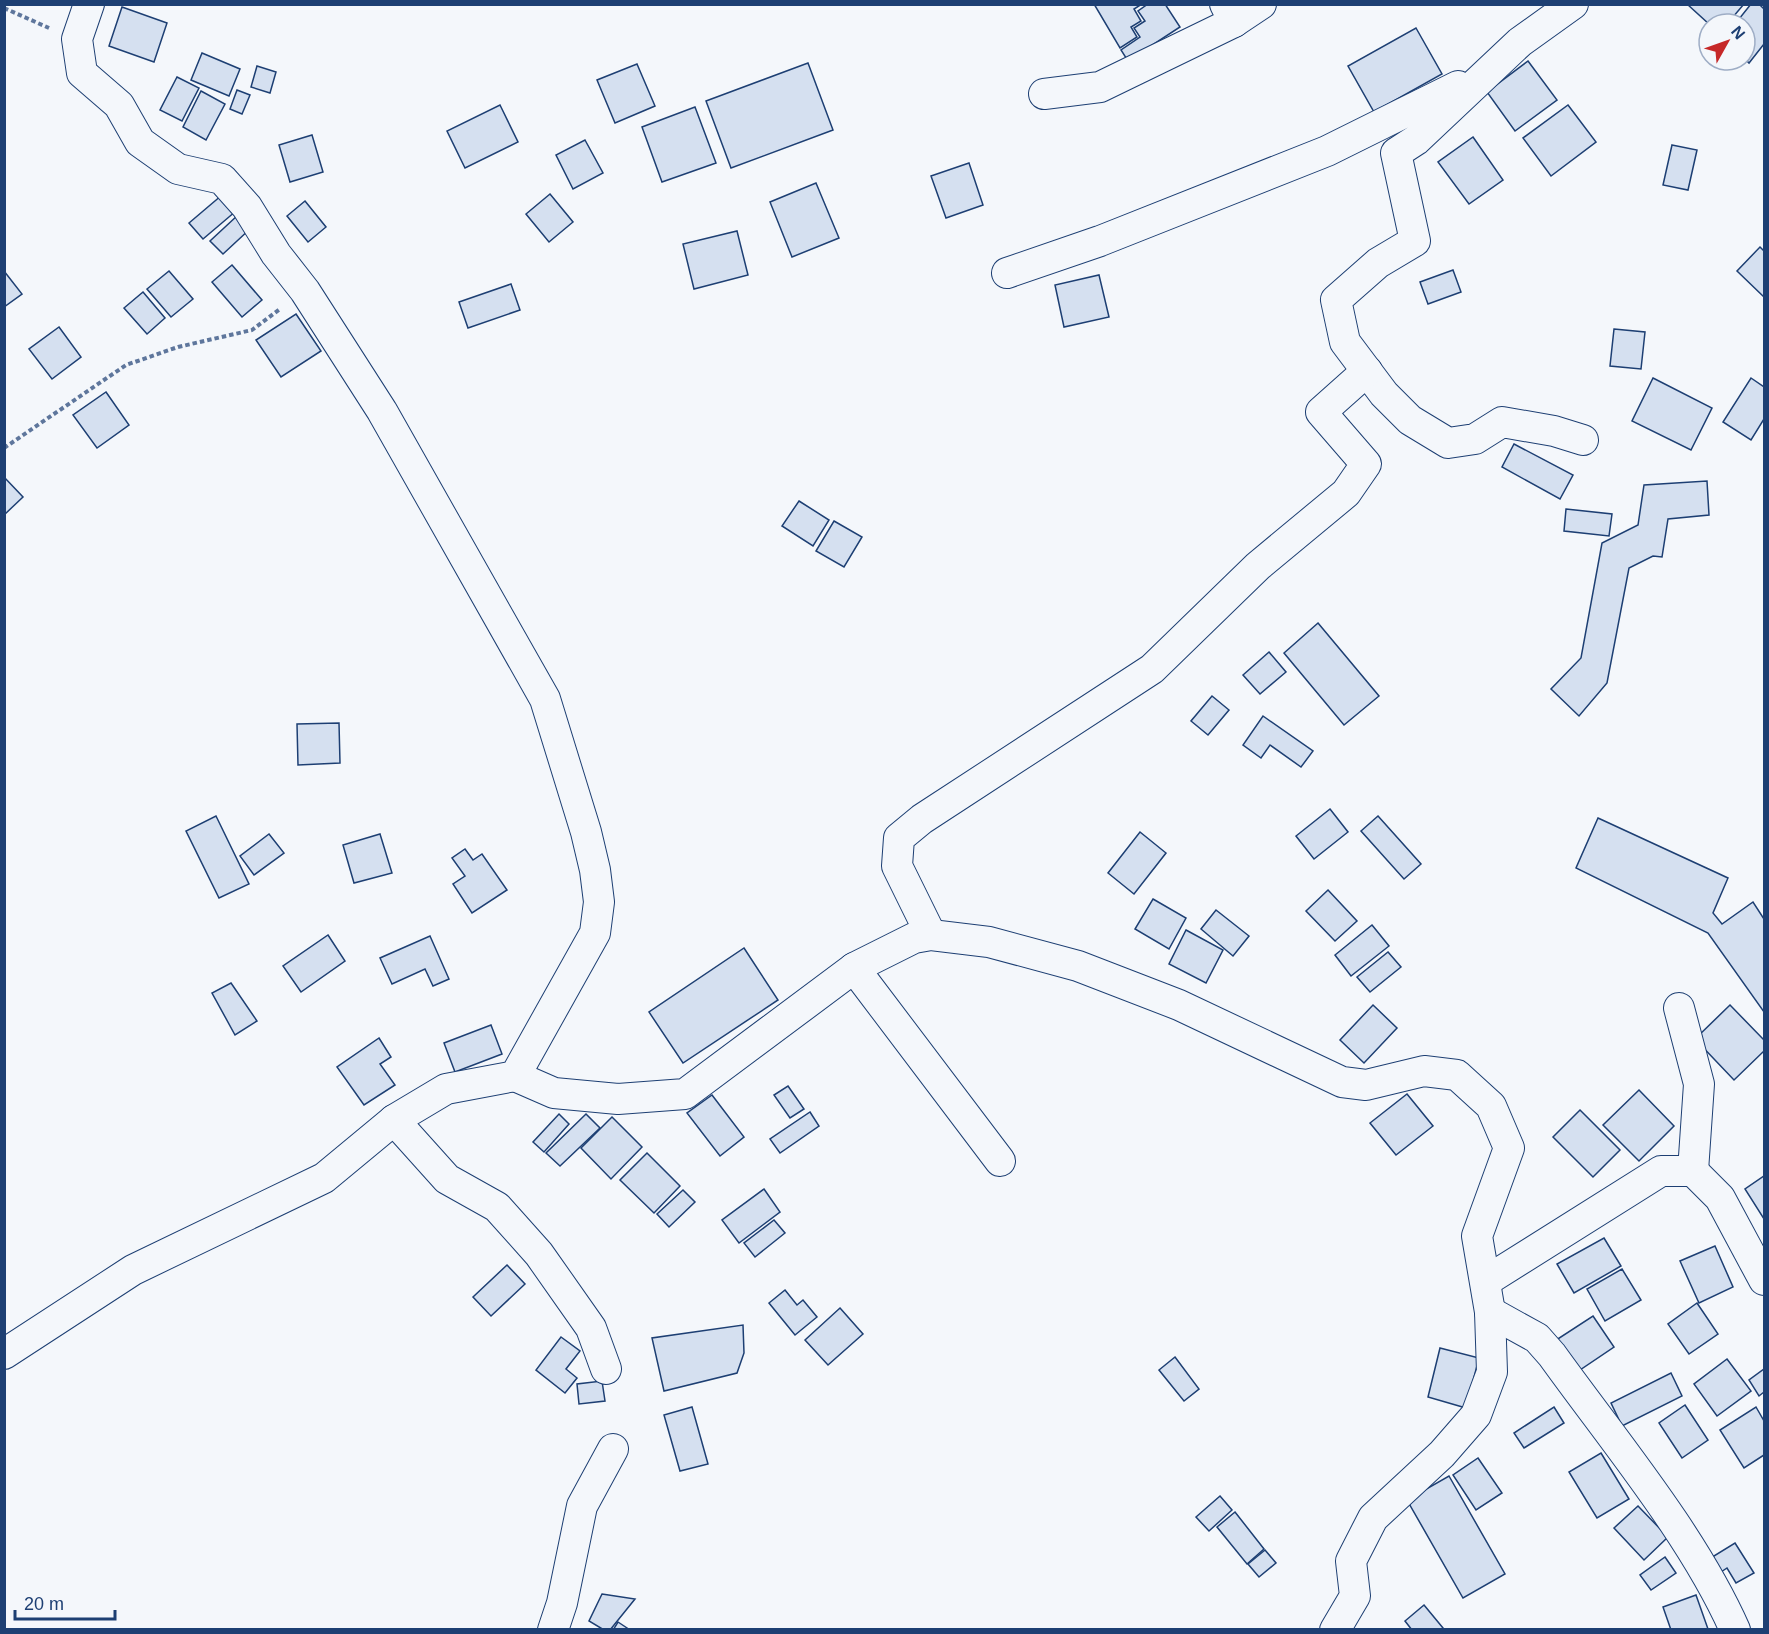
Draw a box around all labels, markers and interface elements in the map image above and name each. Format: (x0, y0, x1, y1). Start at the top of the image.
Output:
north arrow (1697, 12, 1757, 72)
text: N (1728, 23, 1748, 43)
scale bar (15, 1583, 116, 1621)
text: 20 m (24, 1594, 64, 1614)

